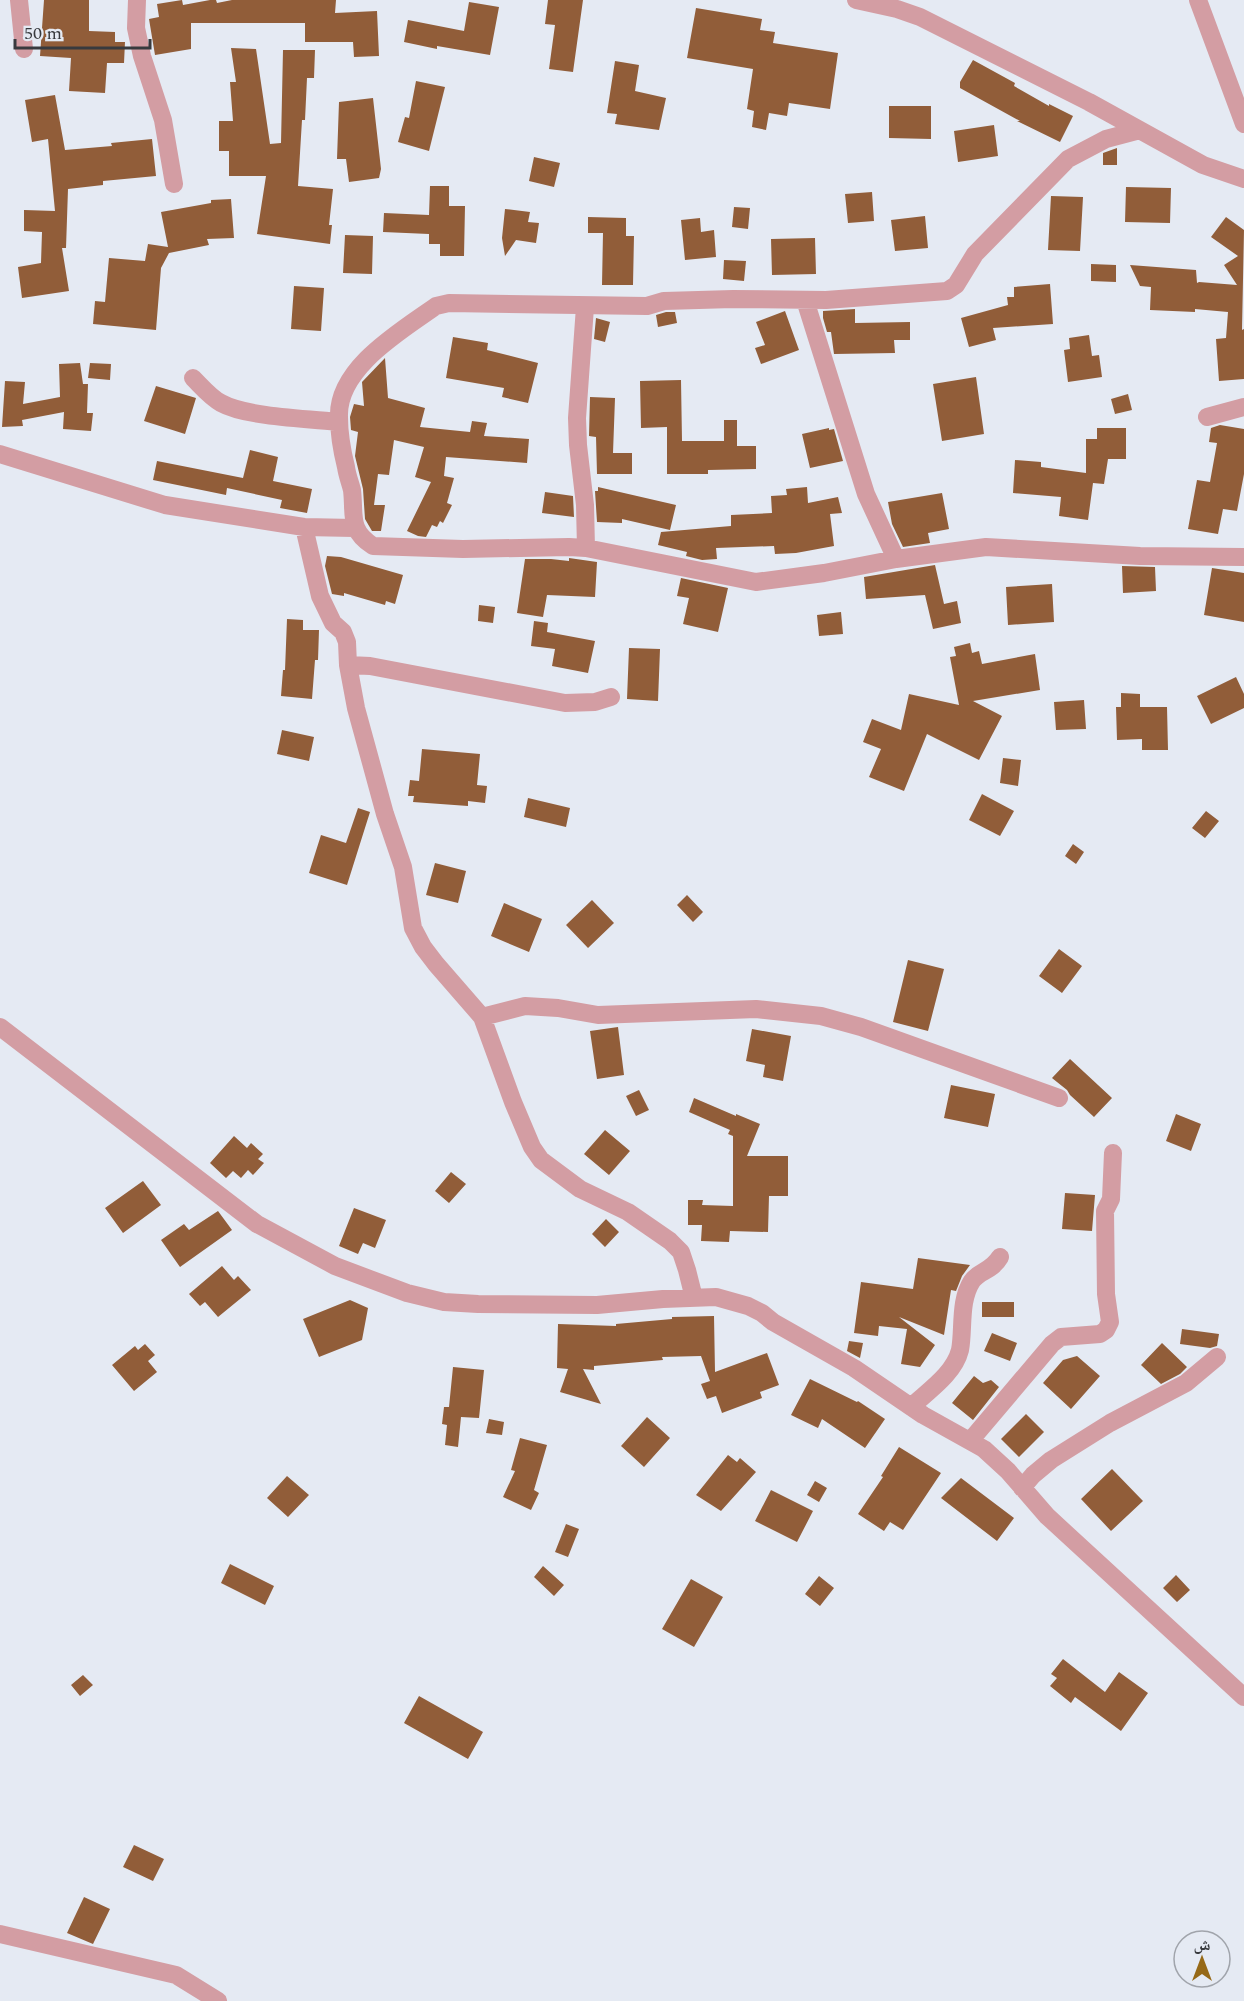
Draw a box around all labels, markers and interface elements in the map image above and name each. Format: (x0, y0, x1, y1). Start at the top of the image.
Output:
scale bar (15, 12, 150, 50)
text: 50 m (24, 20, 62, 47)
north arrow (1172, 1929, 1232, 1989)
text: ش (1194, 1933, 1211, 1957)

